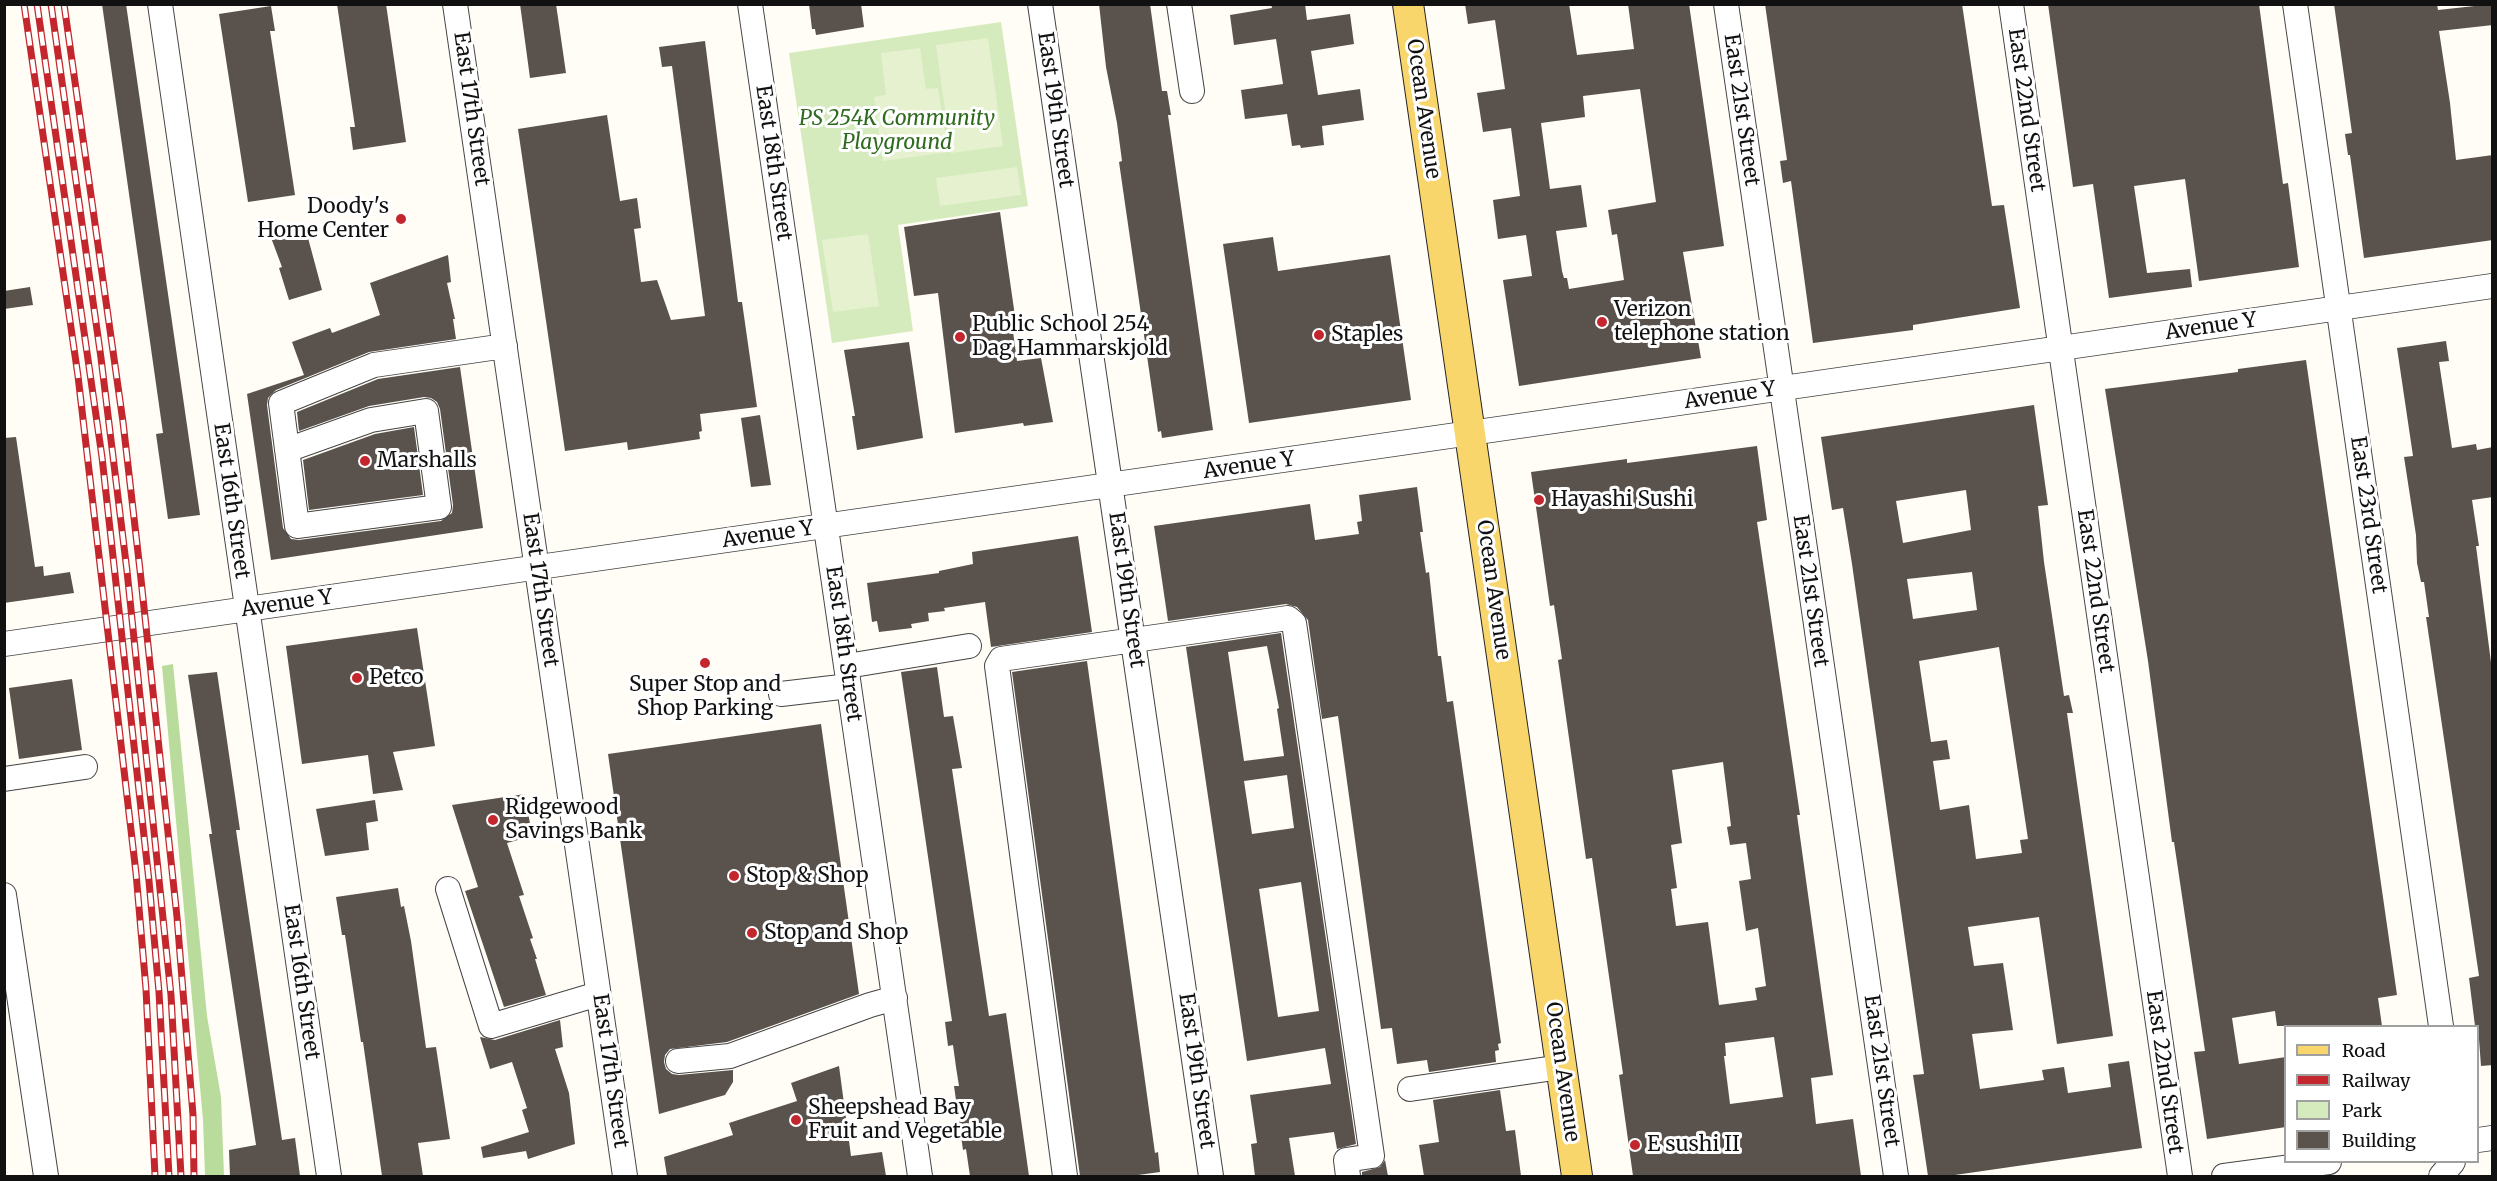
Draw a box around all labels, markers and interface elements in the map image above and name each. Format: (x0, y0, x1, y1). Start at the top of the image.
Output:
street label: East 22nd Street (2002, 27, 2050, 193)
street label: East 17th Street (448, 30, 494, 188)
street label: East 19th Street (1032, 30, 1078, 190)
street label: East 21st Street (1718, 32, 1764, 188)
street label: Ocean Avenue (1401, 38, 1445, 180)
street label: East 18th Street (750, 83, 796, 243)
park label: PS 254K Community Playground (799, 106, 995, 156)
place label: Doody's Home Center (257, 194, 389, 244)
marker: Doody's Home Center (394, 212, 408, 226)
place label: Verizon telephone station (1614, 297, 1790, 347)
street label: Avenue Y (2164, 308, 2258, 346)
place label: Public School 254 Dag Hammarskjold (972, 312, 1168, 362)
marker: Verizon telephone station (1595, 315, 1609, 329)
place label: Staples (1331, 322, 1403, 348)
marker: Staples (1312, 328, 1326, 342)
marker: Public School 254 Dag Hammarskjold (953, 330, 967, 344)
street label: Avenue Y (1683, 377, 1777, 415)
street label: East 16th Street (208, 422, 254, 580)
street label: East 23rd Street (2344, 435, 2392, 595)
street label: Avenue Y (1202, 447, 1296, 485)
place label: Marshalls (377, 448, 477, 474)
marker: Marshalls (358, 454, 372, 468)
place label: Hayashi Sushi (1551, 487, 1694, 513)
marker: Hayashi Sushi (1532, 493, 1546, 507)
street label: East 22nd Street (2071, 508, 2119, 674)
street label: East 19th Street (1103, 510, 1149, 670)
street label: East 17th Street (517, 511, 563, 669)
street label: East 21st Street (1787, 513, 1833, 669)
street label: Avenue Y (721, 516, 815, 554)
street label: Ocean Avenue (1471, 519, 1515, 661)
street label: East 18th Street (820, 564, 866, 724)
street label: Avenue Y (240, 585, 334, 623)
marker: Super Stop and Shop Parking (698, 656, 712, 670)
place label: Petco (369, 665, 424, 691)
marker: Petco (350, 671, 364, 685)
place label: Super Stop and Shop Parking (629, 672, 781, 722)
place label: Ridgewood Savings Bank (505, 795, 642, 845)
marker: Ridgewood Savings Bank (486, 813, 500, 827)
place label: Stop & Shop (746, 863, 869, 889)
marker: Stop & Shop (727, 869, 741, 883)
street label: East 16th Street (278, 903, 324, 1061)
place label: Stop and Shop (764, 920, 908, 946)
marker: Stop and Shop (745, 926, 759, 940)
street label: East 22nd Street (2140, 989, 2188, 1155)
street label: East 19th Street (1173, 991, 1219, 1151)
street label: East 17th Street (587, 992, 633, 1150)
street label: East 21st Street (1858, 993, 1904, 1149)
street label: Ocean Avenue (1540, 1001, 1584, 1143)
legend (2284, 1025, 2479, 1163)
text: Road (2342, 1039, 2386, 1062)
text: Railway (2342, 1069, 2410, 1092)
place label: Sheepshead Bay Fruit and Vegetable (808, 1095, 1002, 1145)
text: Park (2342, 1099, 2382, 1122)
marker: Sheepshead Bay Fruit and Vegetable (789, 1113, 803, 1127)
text: Building (2342, 1129, 2416, 1152)
place label: E sushi II (1647, 1132, 1740, 1158)
marker: E sushi II (1628, 1138, 1642, 1152)

